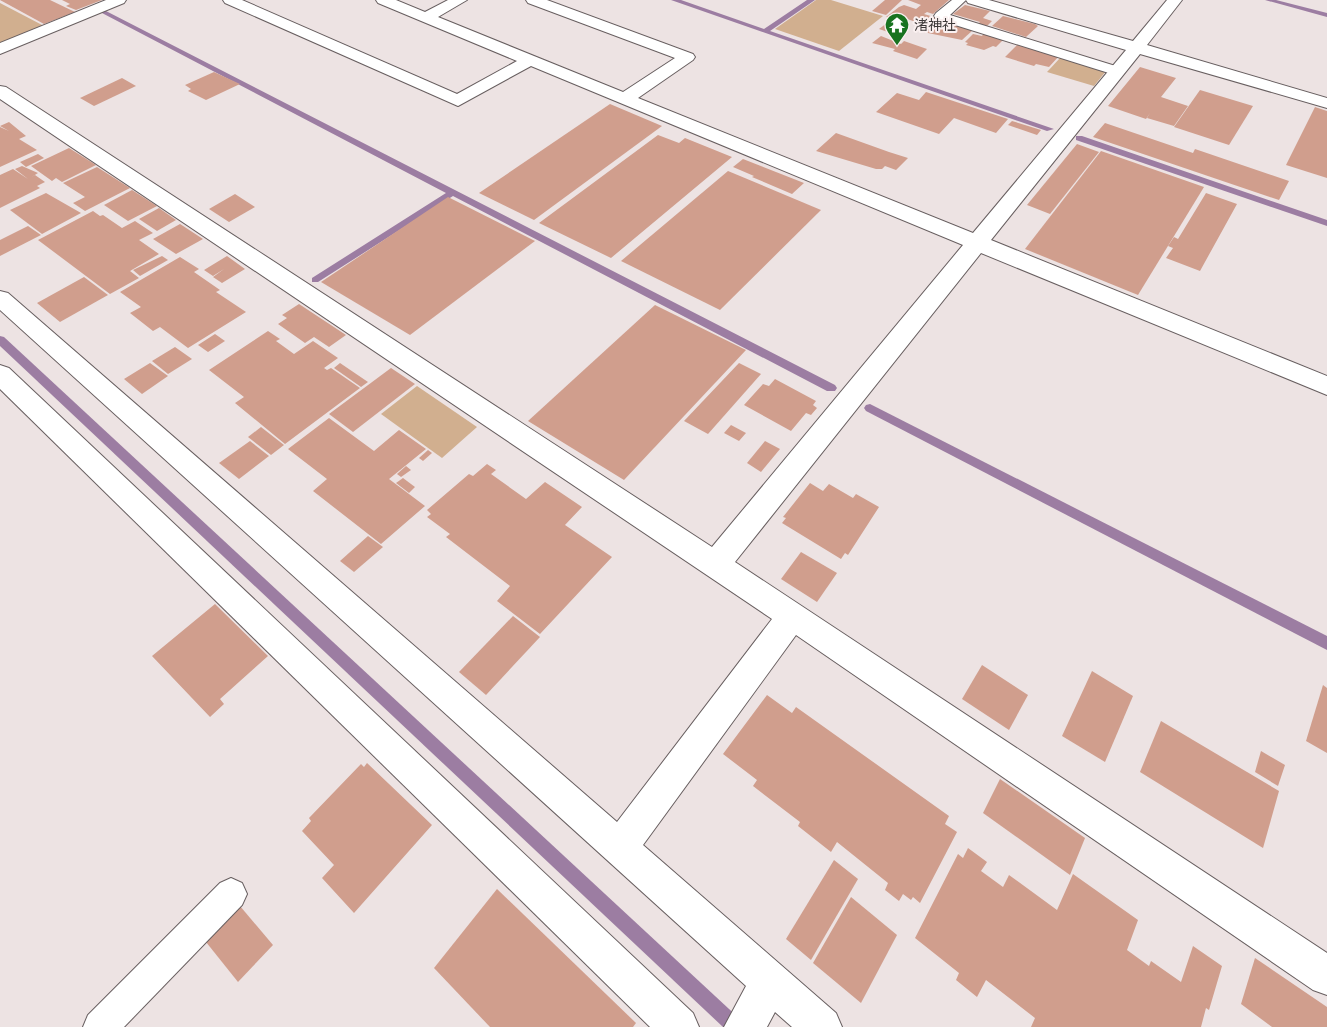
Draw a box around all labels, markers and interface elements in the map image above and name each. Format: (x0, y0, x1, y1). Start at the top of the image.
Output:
temple icon: 渚神社 (884, 12, 910, 46)
place label: 渚神社 (914, 17, 956, 33)

